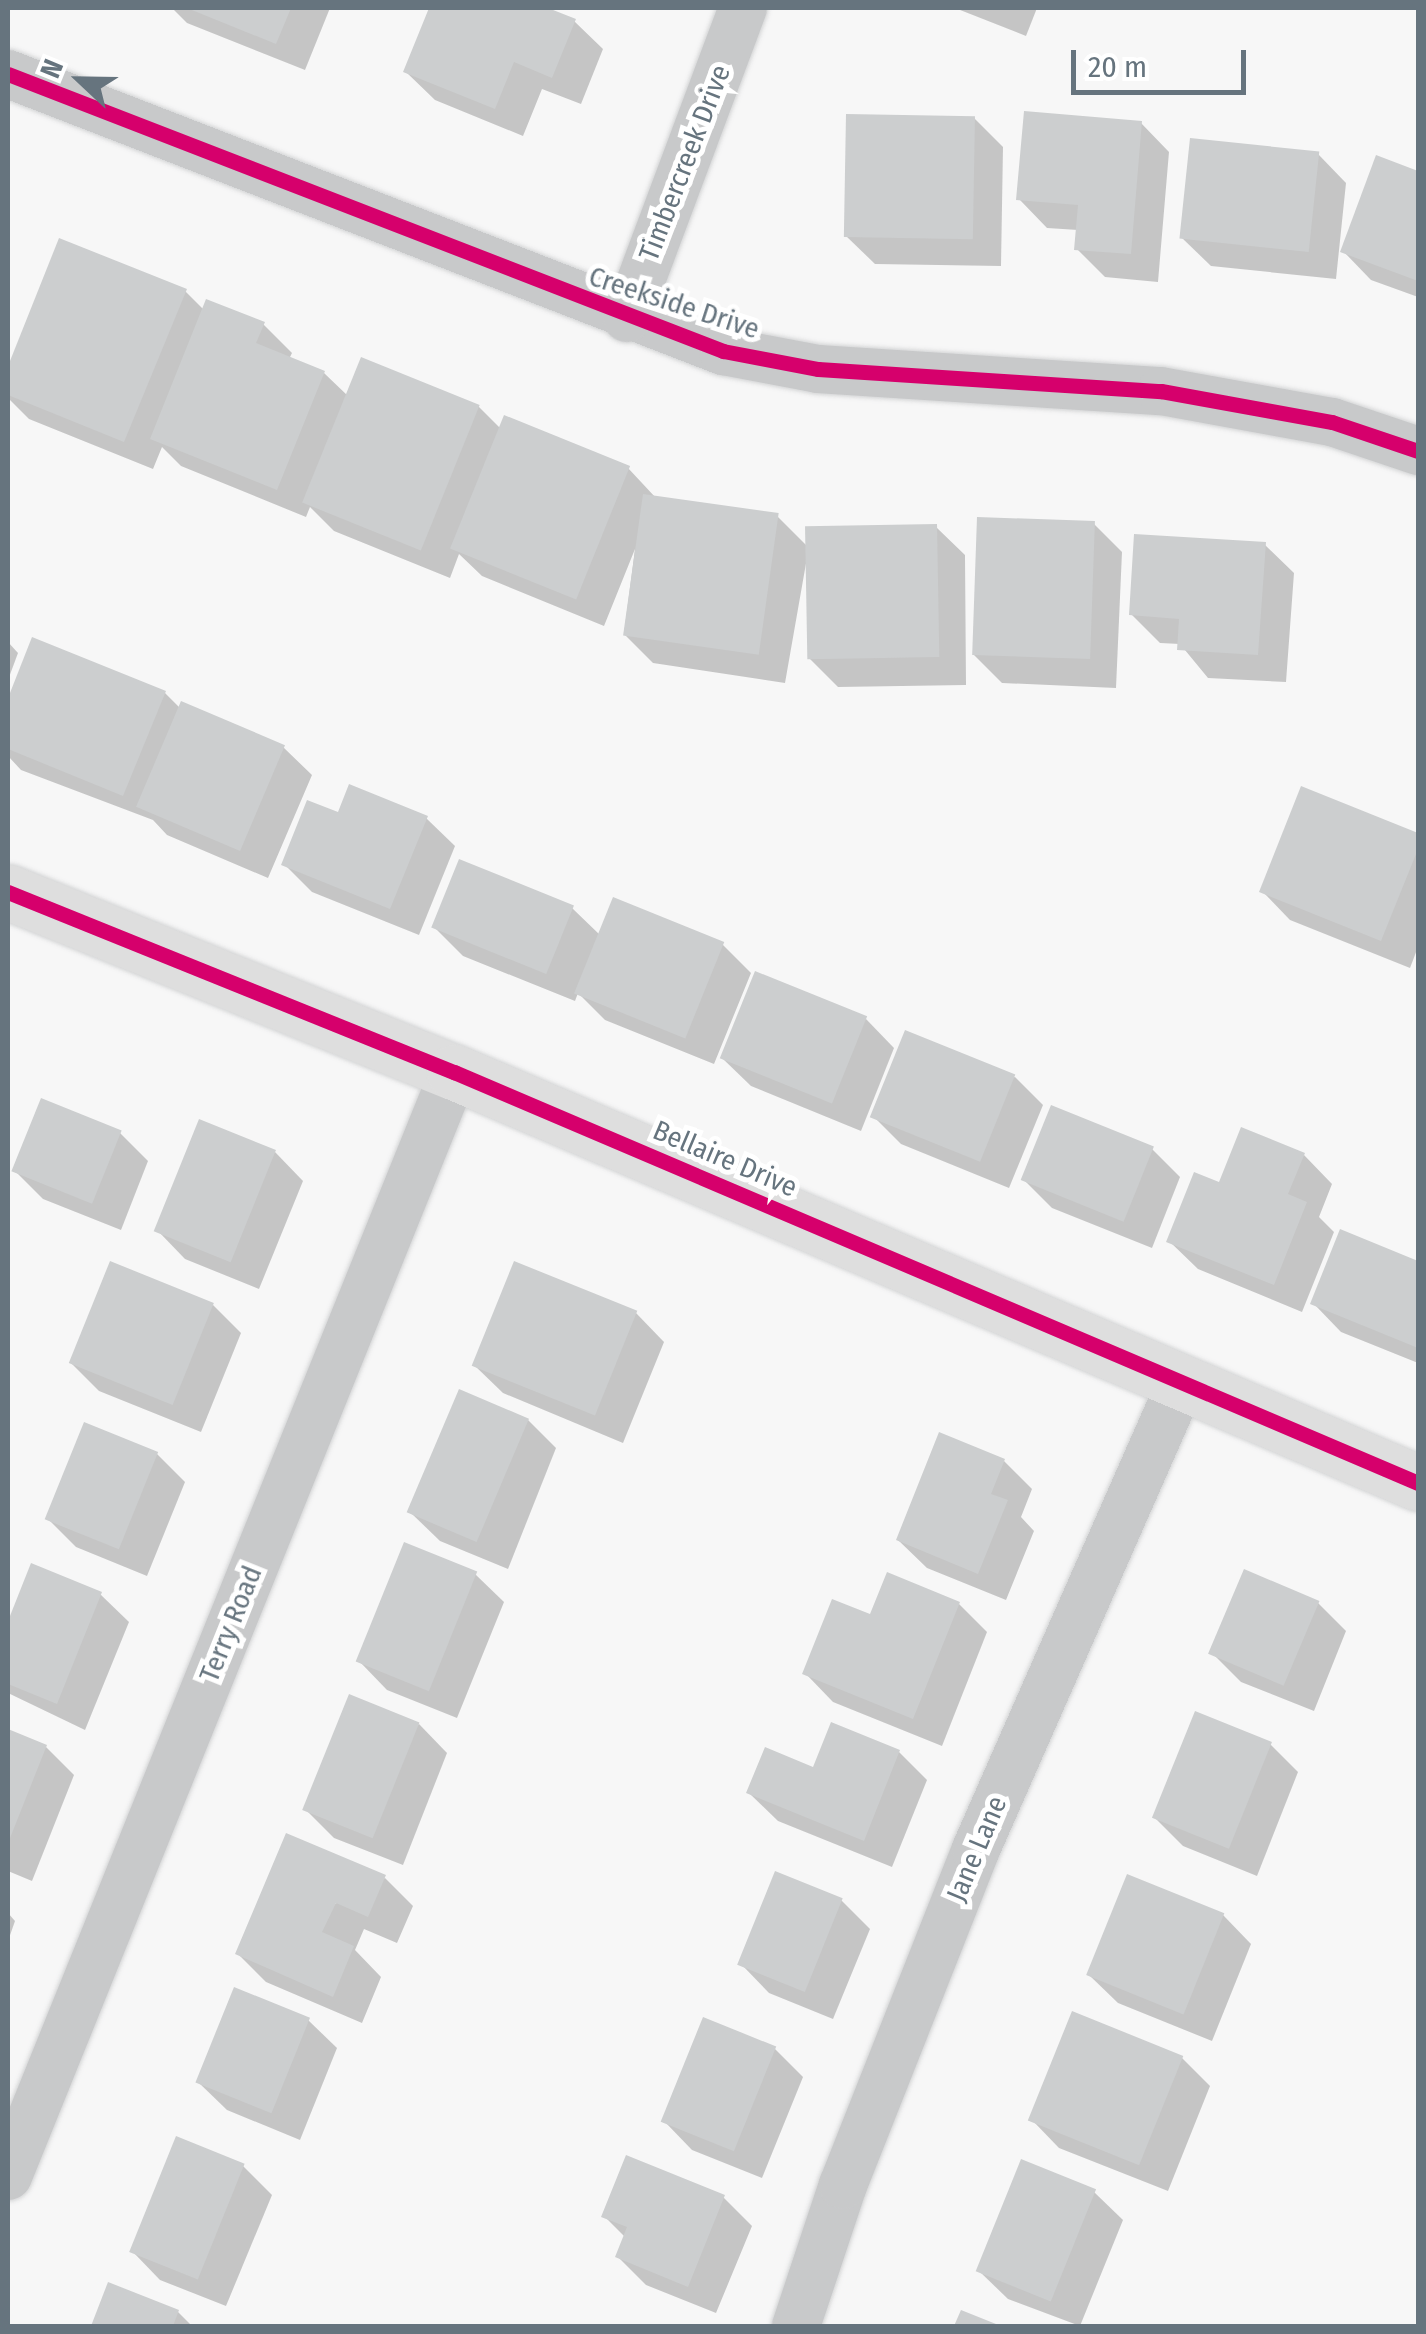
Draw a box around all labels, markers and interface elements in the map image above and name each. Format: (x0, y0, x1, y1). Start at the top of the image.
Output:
north arrow (30, 30, 130, 130)
scale bar (1076, 30, 1251, 92)
text: 20 m (1088, 49, 1147, 85)
text: N (33, 55, 70, 83)
street label: Timbercreek Drive (632, 60, 738, 266)
street label: Creekside Drive (585, 260, 763, 346)
street label: Bellaire Drive (648, 1114, 802, 1204)
street label: Terry Road (193, 1561, 269, 1687)
street label: Jane Lane (940, 1791, 1014, 1907)

